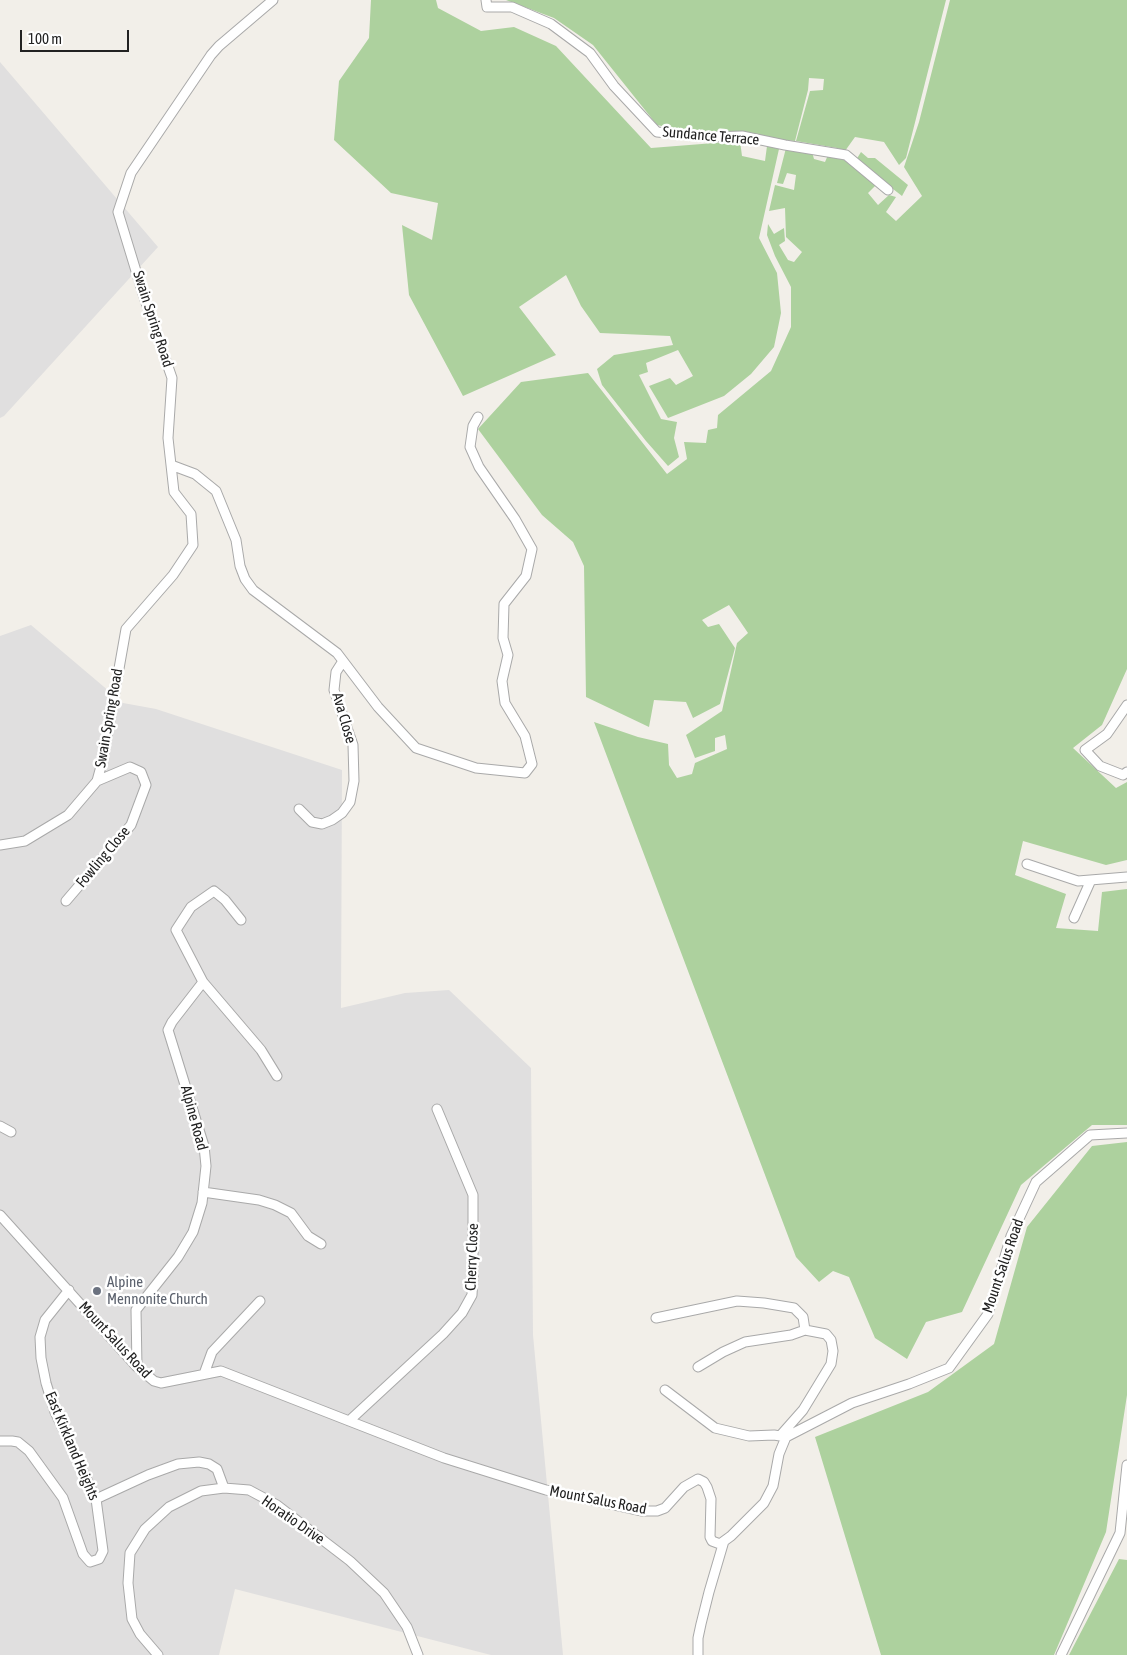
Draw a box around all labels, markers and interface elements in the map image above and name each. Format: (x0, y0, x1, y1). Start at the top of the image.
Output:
scale bar (22, 20, 131, 52)
text: 100 m (28, 30, 62, 47)
street label: Sundance Terrace (662, 123, 760, 149)
street label: Swain Spring Road (129, 268, 177, 370)
street label: Swain Spring Road (91, 667, 127, 769)
street label: Ava Close (328, 690, 360, 746)
street label: Fowling Close (72, 823, 134, 891)
street label: Alpine Road (177, 1083, 211, 1153)
street label: Mount Salus Road (978, 1217, 1028, 1315)
street label: Cherry Close (462, 1223, 482, 1291)
place label: Alpine Mennonite Church (107, 1273, 208, 1308)
marker: Alpine Mennonite Church (91, 1285, 103, 1297)
street label: Mount Salus Road (75, 1298, 155, 1382)
street label: East Kirkland Heights (41, 1389, 103, 1503)
street label: Mount Salus Road (548, 1482, 648, 1518)
street label: Horatio Drive (258, 1492, 328, 1548)

